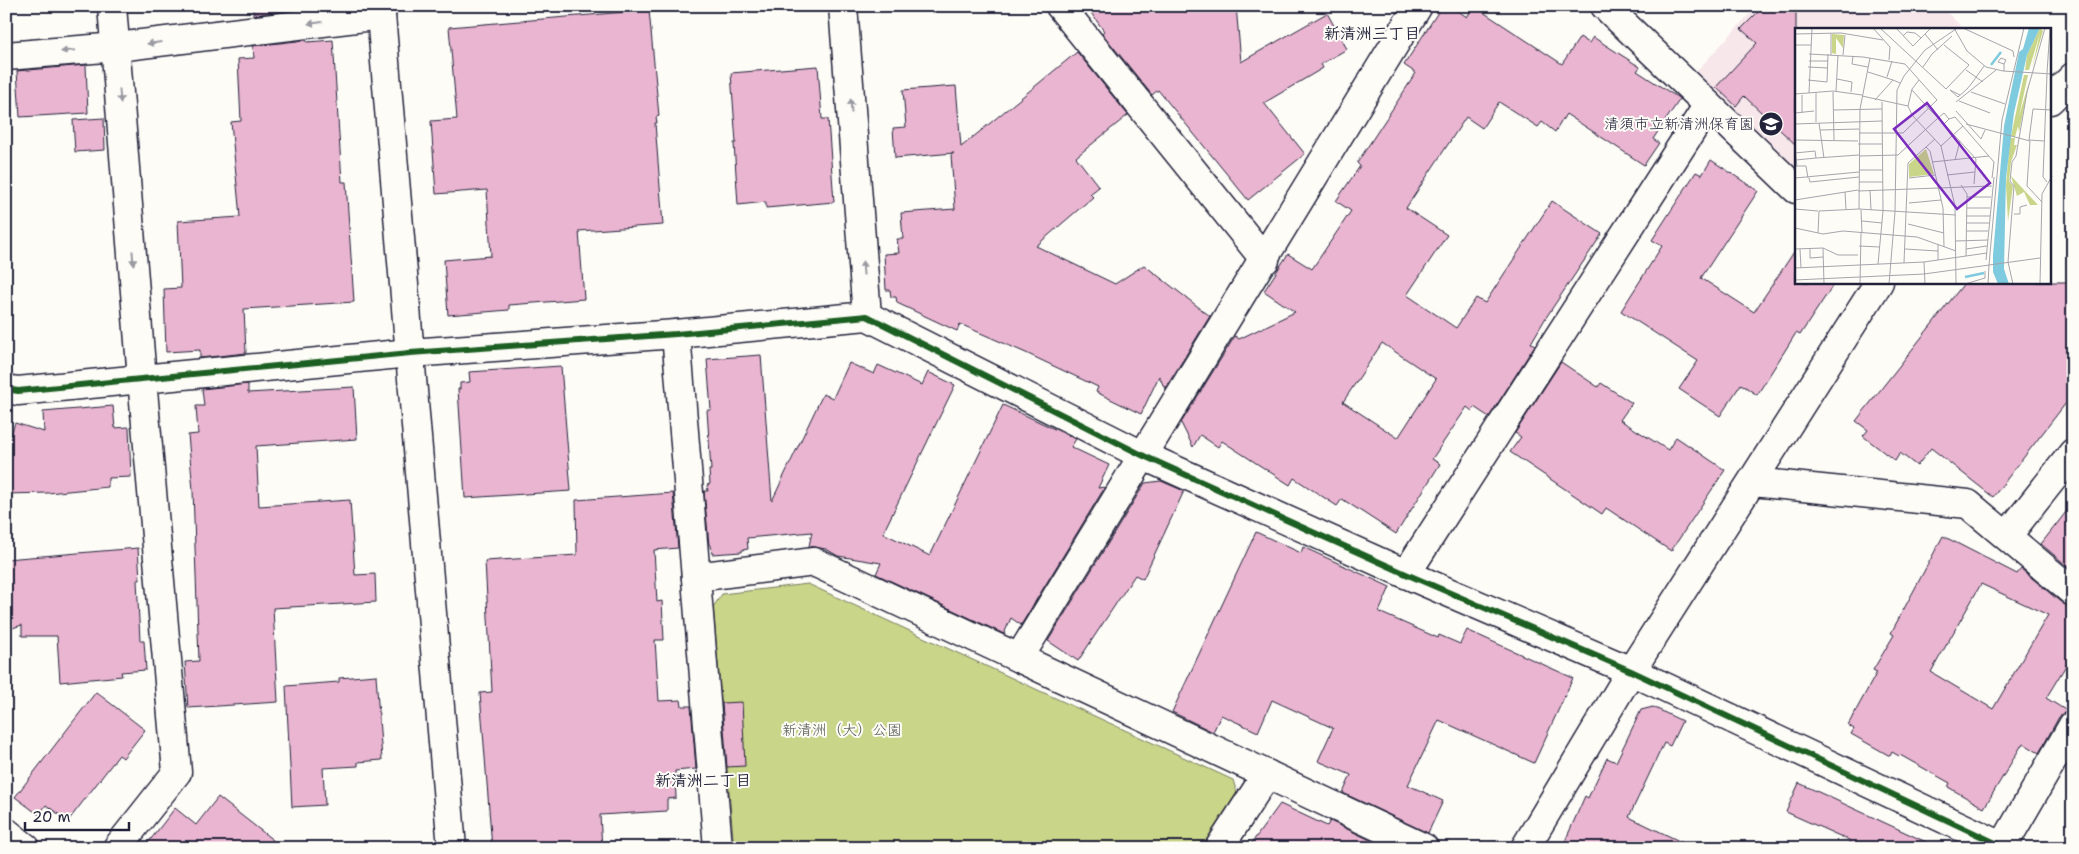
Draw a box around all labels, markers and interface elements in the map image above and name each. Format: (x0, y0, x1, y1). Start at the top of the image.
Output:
one-way arrow (307, 19, 323, 27)
district label: 新清洲三丁目 (1324, 23, 1420, 44)
inset map (1795, 28, 2052, 284)
one-way arrow (146, 39, 162, 47)
one-way arrow (60, 47, 76, 55)
one-way arrow (117, 88, 125, 104)
one-way arrow (846, 97, 854, 113)
school or university icon: 清須市立新清洲保育園 (1758, 111, 1784, 137)
place label: 清須市立新清洲保育園 (1604, 114, 1754, 134)
one-way arrow (129, 250, 137, 266)
one-way arrow (858, 259, 866, 275)
park label: 新清洲（大）公園 (782, 720, 902, 740)
district label: 新清洲二丁目 (655, 770, 751, 791)
scale bar (25, 799, 129, 831)
text: 20 m (32, 807, 71, 827)

